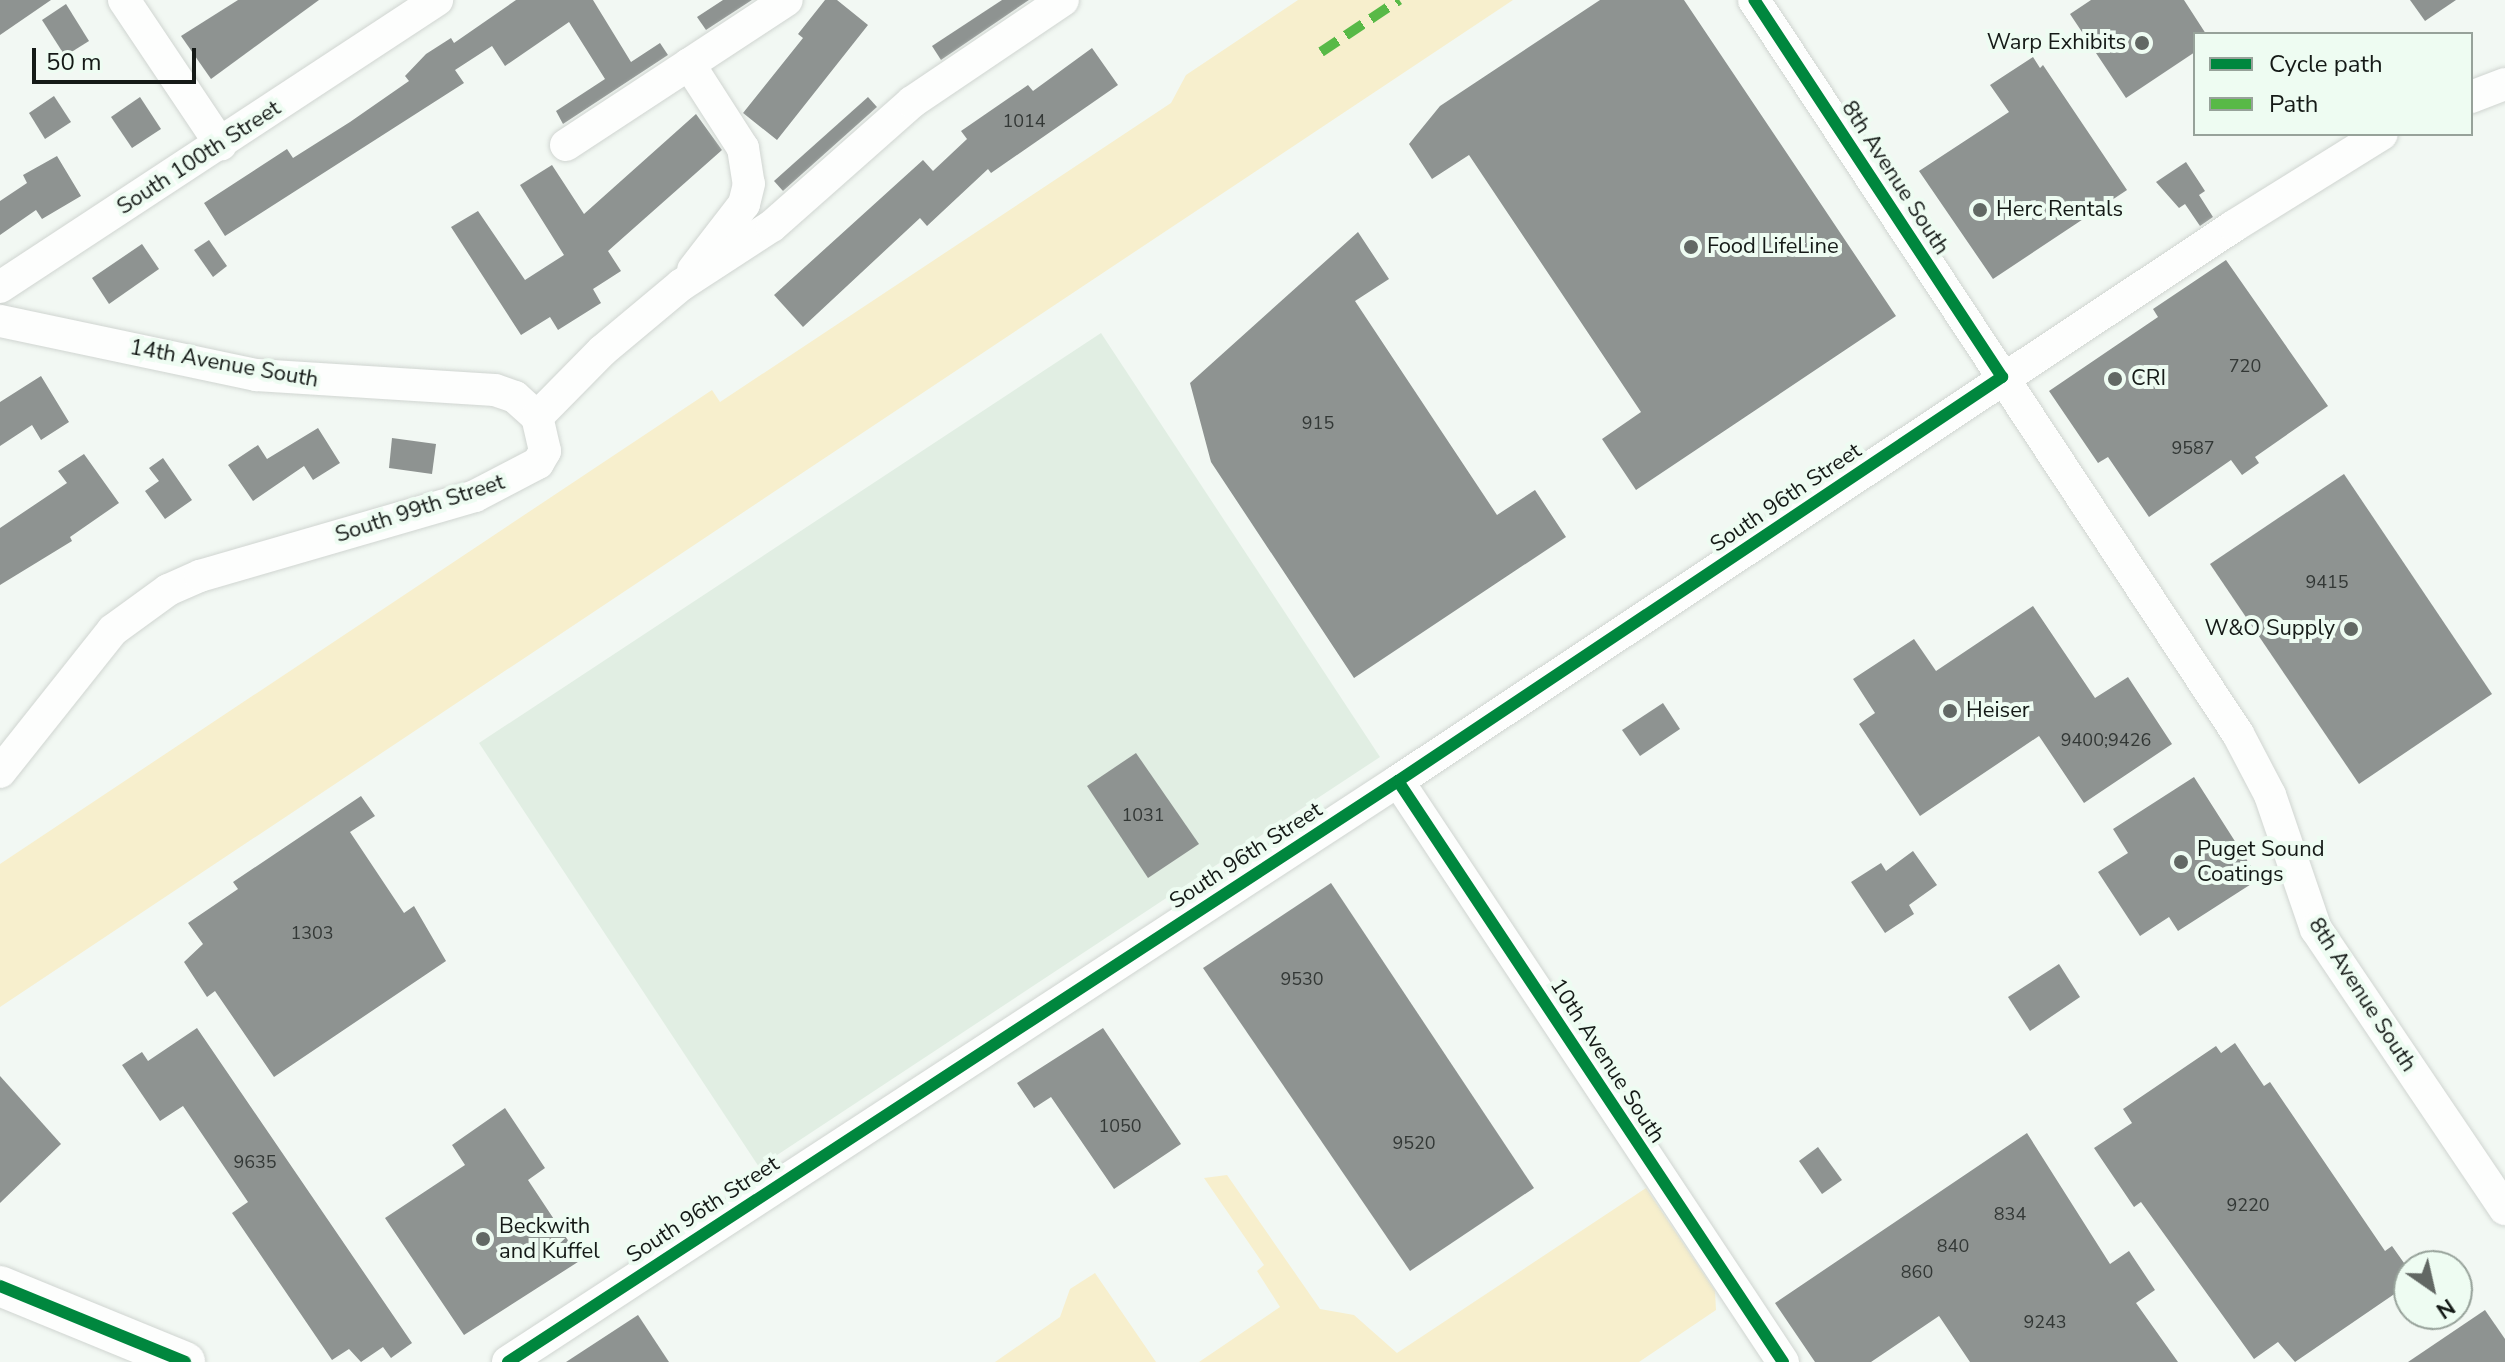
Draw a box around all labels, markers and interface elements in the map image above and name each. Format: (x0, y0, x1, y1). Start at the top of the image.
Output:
place label: Warp Exhibits (1987, 30, 2126, 56)
scale bar (36, 32, 200, 82)
legend (2193, 32, 2473, 136)
marker: Warp Exhibits (2133, 34, 2151, 52)
text: 50 m (46, 46, 102, 78)
text: Cycle path (2269, 48, 2383, 80)
text: Path (2269, 88, 2318, 120)
street label: South 100th Street (112, 95, 286, 221)
street label: 8th Avenue South (1835, 96, 1955, 260)
house number: 1014 (1002, 110, 1046, 132)
place label: Herc Rentals (1996, 197, 2123, 223)
marker: Herc Rentals (1971, 201, 1989, 219)
place label: Food LifeLine (1707, 234, 1839, 260)
marker: Food LifeLine (1682, 238, 1700, 256)
street label: 14th Avenue South (128, 334, 320, 394)
house number: 720 (2229, 355, 2261, 377)
place label: CRI (2131, 366, 2166, 392)
marker: CRI (2106, 370, 2124, 388)
house number: 915 (1302, 412, 1334, 434)
house number: 9587 (2171, 437, 2215, 459)
street label: South 96th Street (1706, 438, 1866, 558)
street label: South 99th Street (332, 469, 508, 549)
house number: 9415 (2305, 571, 2349, 593)
place label: W&O Supply (2205, 616, 2335, 642)
marker: W&O Supply (2342, 620, 2360, 638)
place label: Heiser (1966, 698, 2030, 724)
marker: Heiser (1941, 702, 1959, 720)
house number: 9400;9426 (2061, 729, 2151, 751)
street label: South 96th Street (1165, 797, 1327, 915)
house number: 1031 (1121, 804, 1165, 826)
place label: Puget Sound Coatings (2197, 836, 2324, 888)
marker: Puget Sound Coatings (2172, 853, 2190, 871)
street label: 8th Avenue South (2302, 913, 2422, 1077)
house number: 1303 (290, 922, 334, 944)
house number: 9530 (1280, 968, 1324, 990)
street label: 10th Avenue South (1544, 974, 1670, 1148)
house number: 1050 (1098, 1115, 1142, 1137)
house number: 9520 (1392, 1132, 1436, 1154)
house number: 9635 (233, 1151, 277, 1173)
street label: South 96th Street (622, 1151, 784, 1269)
house number: 9220 (2226, 1194, 2270, 1216)
house number: 834 (1994, 1203, 2026, 1225)
place label: Beckwith and Kuffel (499, 1213, 600, 1264)
marker: Beckwith and Kuffel (474, 1230, 492, 1248)
house number: 840 (1937, 1235, 1969, 1257)
north arrow (2393, 1250, 2473, 1330)
house number: 860 (1901, 1261, 1933, 1283)
text: N (2430, 1291, 2461, 1325)
house number: 9243 (2023, 1311, 2067, 1333)

